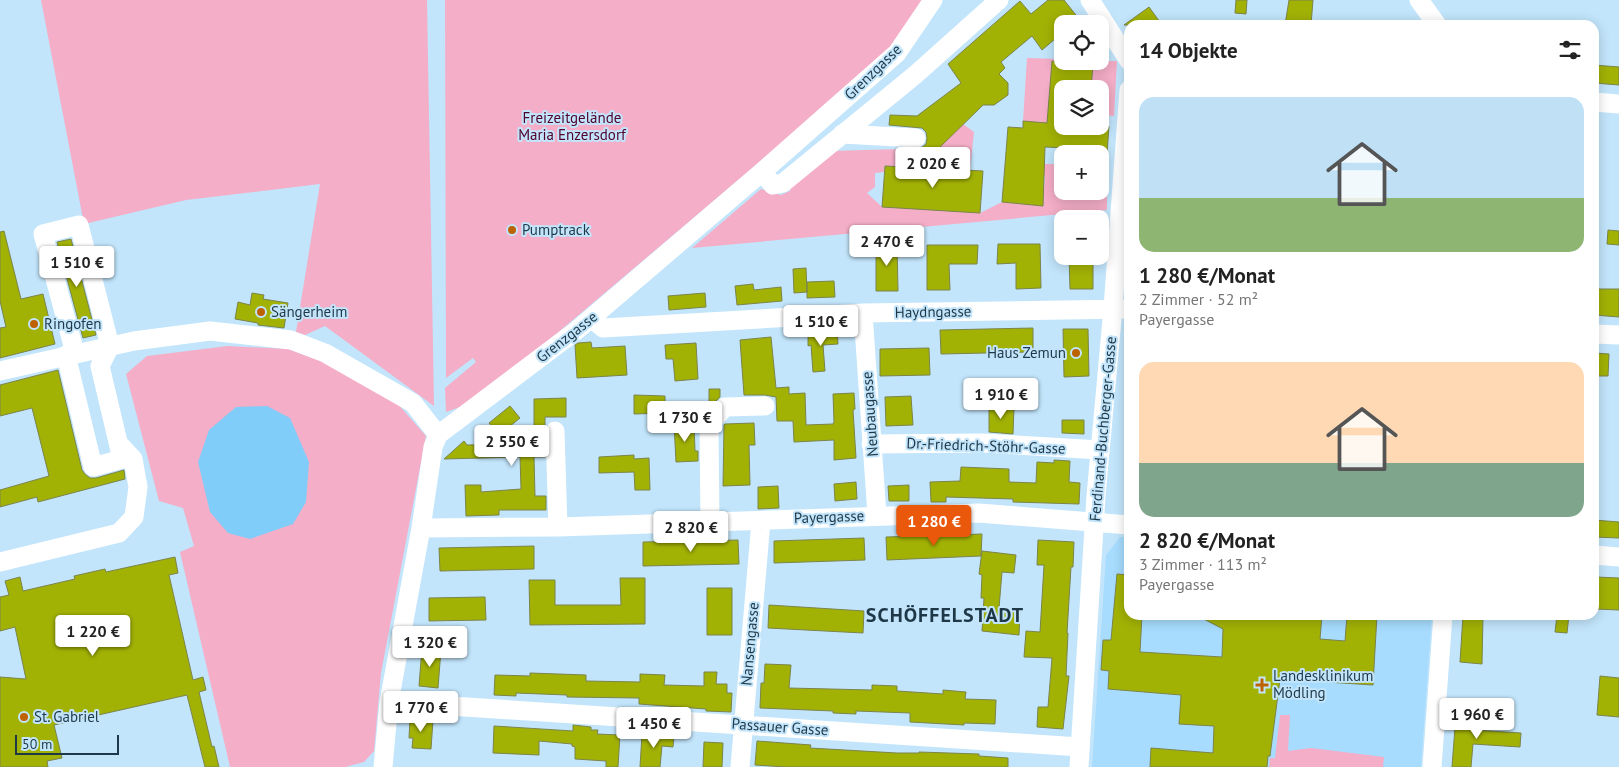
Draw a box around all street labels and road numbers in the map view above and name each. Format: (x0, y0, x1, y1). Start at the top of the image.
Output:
street label: Grenzgasse (840, 40, 905, 104)
street label: Haydngasse (895, 301, 971, 322)
street label: Grenzgasse (532, 307, 601, 366)
street label: Ferdinand-Buchberger-Gasse (1085, 336, 1120, 522)
street label: Neubaugasse (857, 371, 882, 457)
street label: Dr.-Friedrich-Stöhr-Gasse (906, 433, 1066, 458)
street label: Payergasse (793, 506, 865, 527)
street label: Nansengasse (736, 601, 763, 686)
street label: Passauer Gasse (731, 714, 829, 739)

